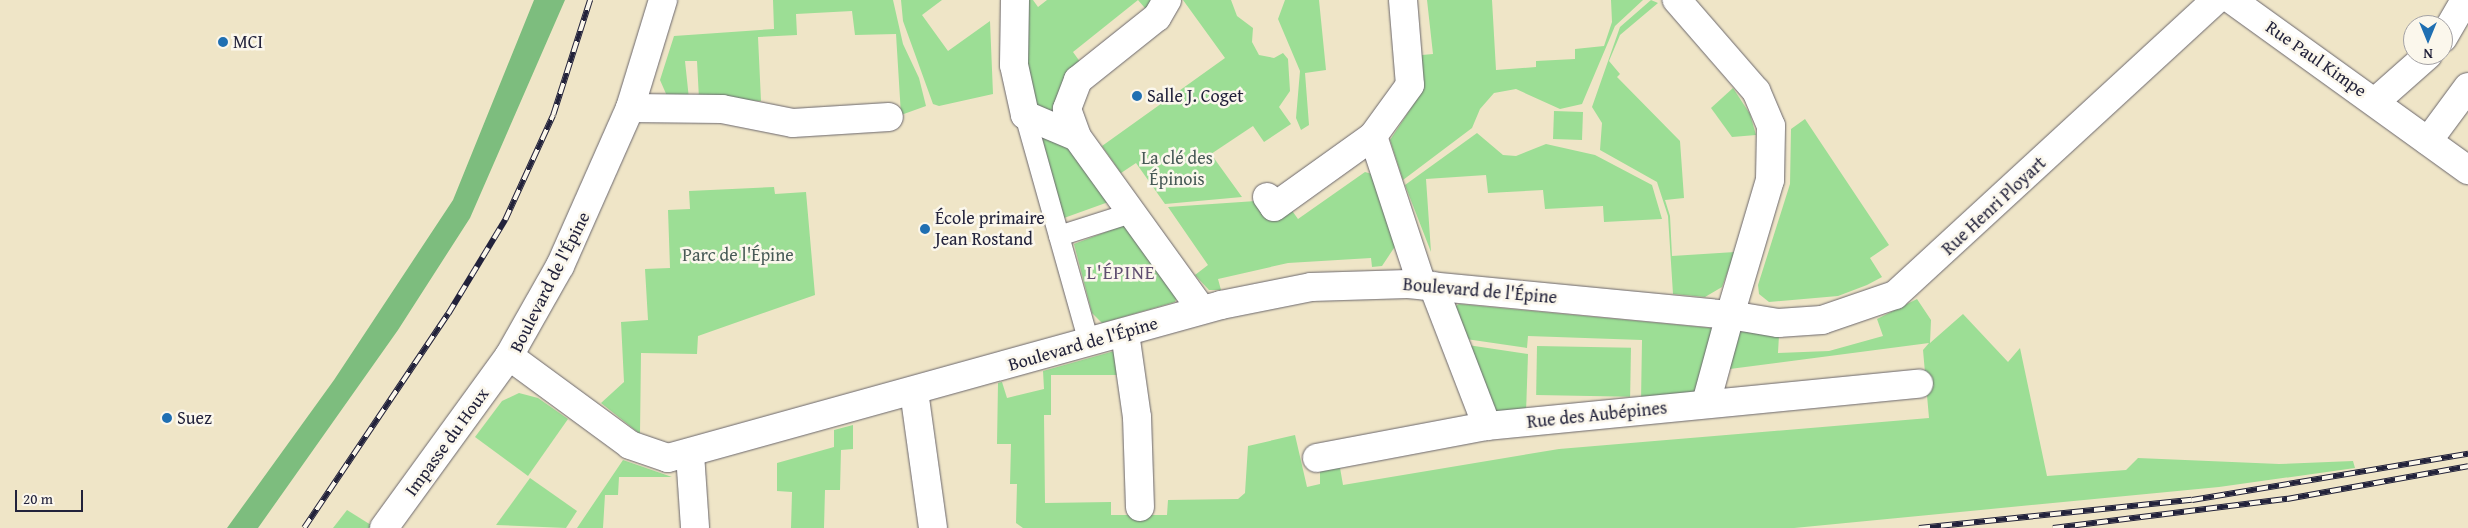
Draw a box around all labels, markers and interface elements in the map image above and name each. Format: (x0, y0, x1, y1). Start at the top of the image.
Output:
north arrow (2403, 15, 2453, 65)
street label: Rue Paul Kimpe (2261, 16, 2371, 102)
place label: MCI (233, 31, 263, 53)
marker: MCI (217, 36, 229, 48)
text: N (2423, 44, 2433, 64)
place label: Salle J. Coget (1147, 85, 1244, 107)
marker: Salle J. Coget (1131, 90, 1143, 102)
park label: La clé des Épinois (1141, 148, 1213, 190)
street label: Rue Henri Ployart (1938, 152, 2050, 260)
street label: Boulevard de l'Épine (505, 208, 595, 356)
place label: École primaire Jean Rostand (935, 208, 1045, 250)
marker: École primaire Jean Rostand (919, 223, 931, 235)
park label: Parc de l'Épine (682, 244, 794, 266)
district label: L'ÉPINE (1086, 262, 1156, 284)
street label: Boulevard de l'Épine (1402, 274, 1558, 308)
street label: Boulevard de l'Épine (1006, 312, 1160, 376)
street label: Impasse du Houx (400, 384, 494, 500)
street label: Rue des Aubépines (1526, 397, 1668, 433)
place label: Suez (177, 407, 212, 429)
marker: Suez (161, 412, 173, 424)
scale bar (18, 480, 85, 512)
text: 20 m (23, 488, 53, 509)

